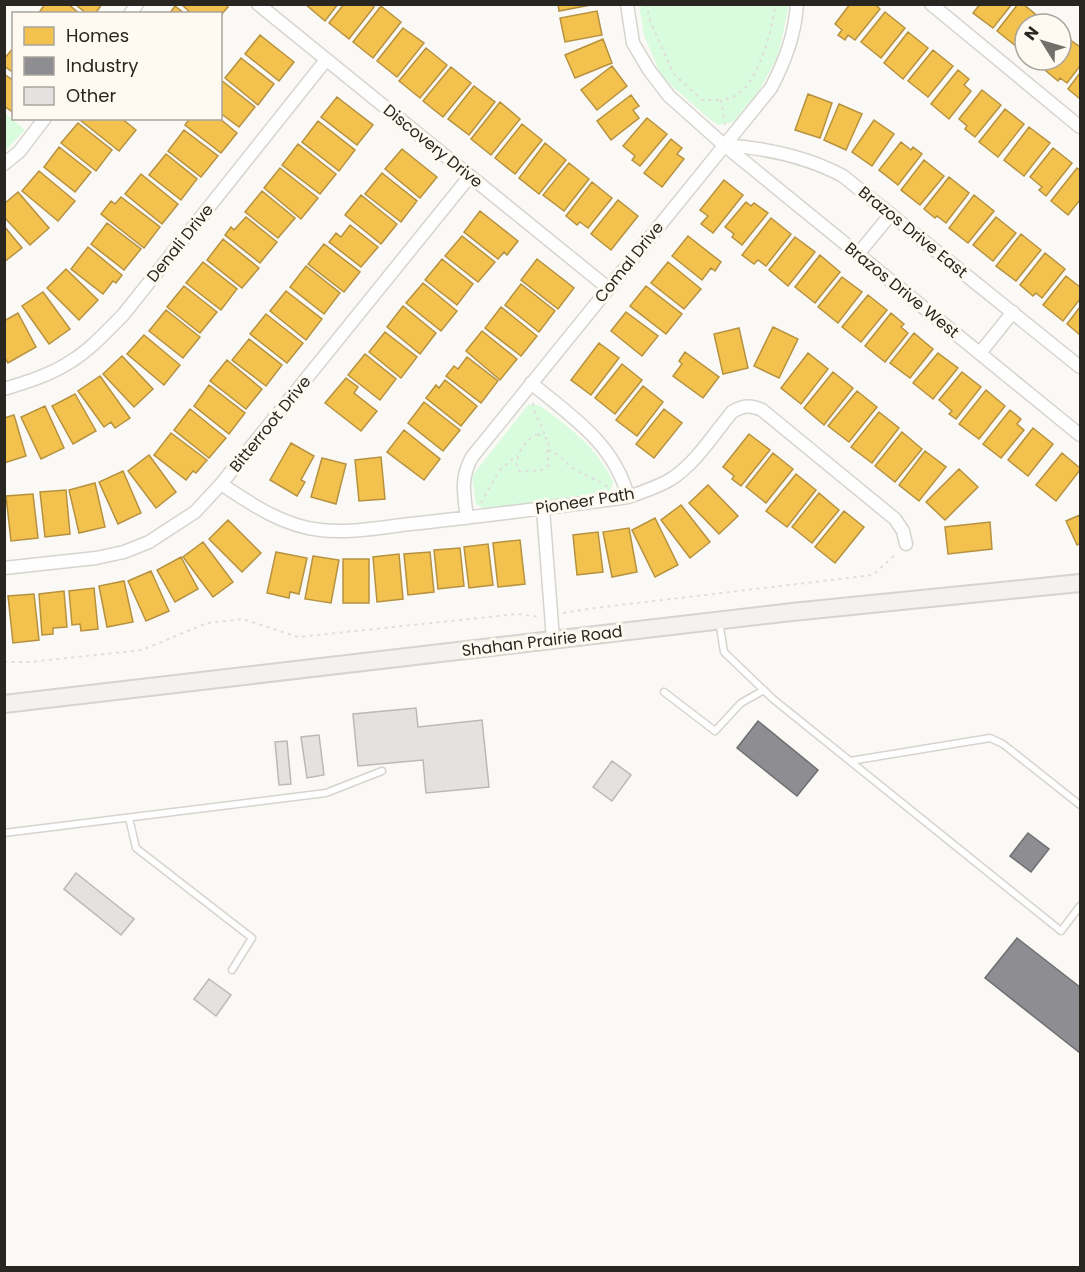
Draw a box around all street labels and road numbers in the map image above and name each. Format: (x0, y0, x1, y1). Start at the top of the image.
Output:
street label: Discovery Drive (378, 99, 488, 193)
street label: Brazos Drive East (854, 181, 973, 283)
street label: Denali Drive (141, 199, 219, 287)
street label: Comal Drive (589, 217, 669, 307)
street label: Brazos Drive West (840, 237, 964, 343)
street label: Bitterroot Drive (224, 371, 316, 477)
street label: Pioneer Path (534, 482, 636, 520)
street label: Shahan Prairie Road (460, 620, 624, 662)

